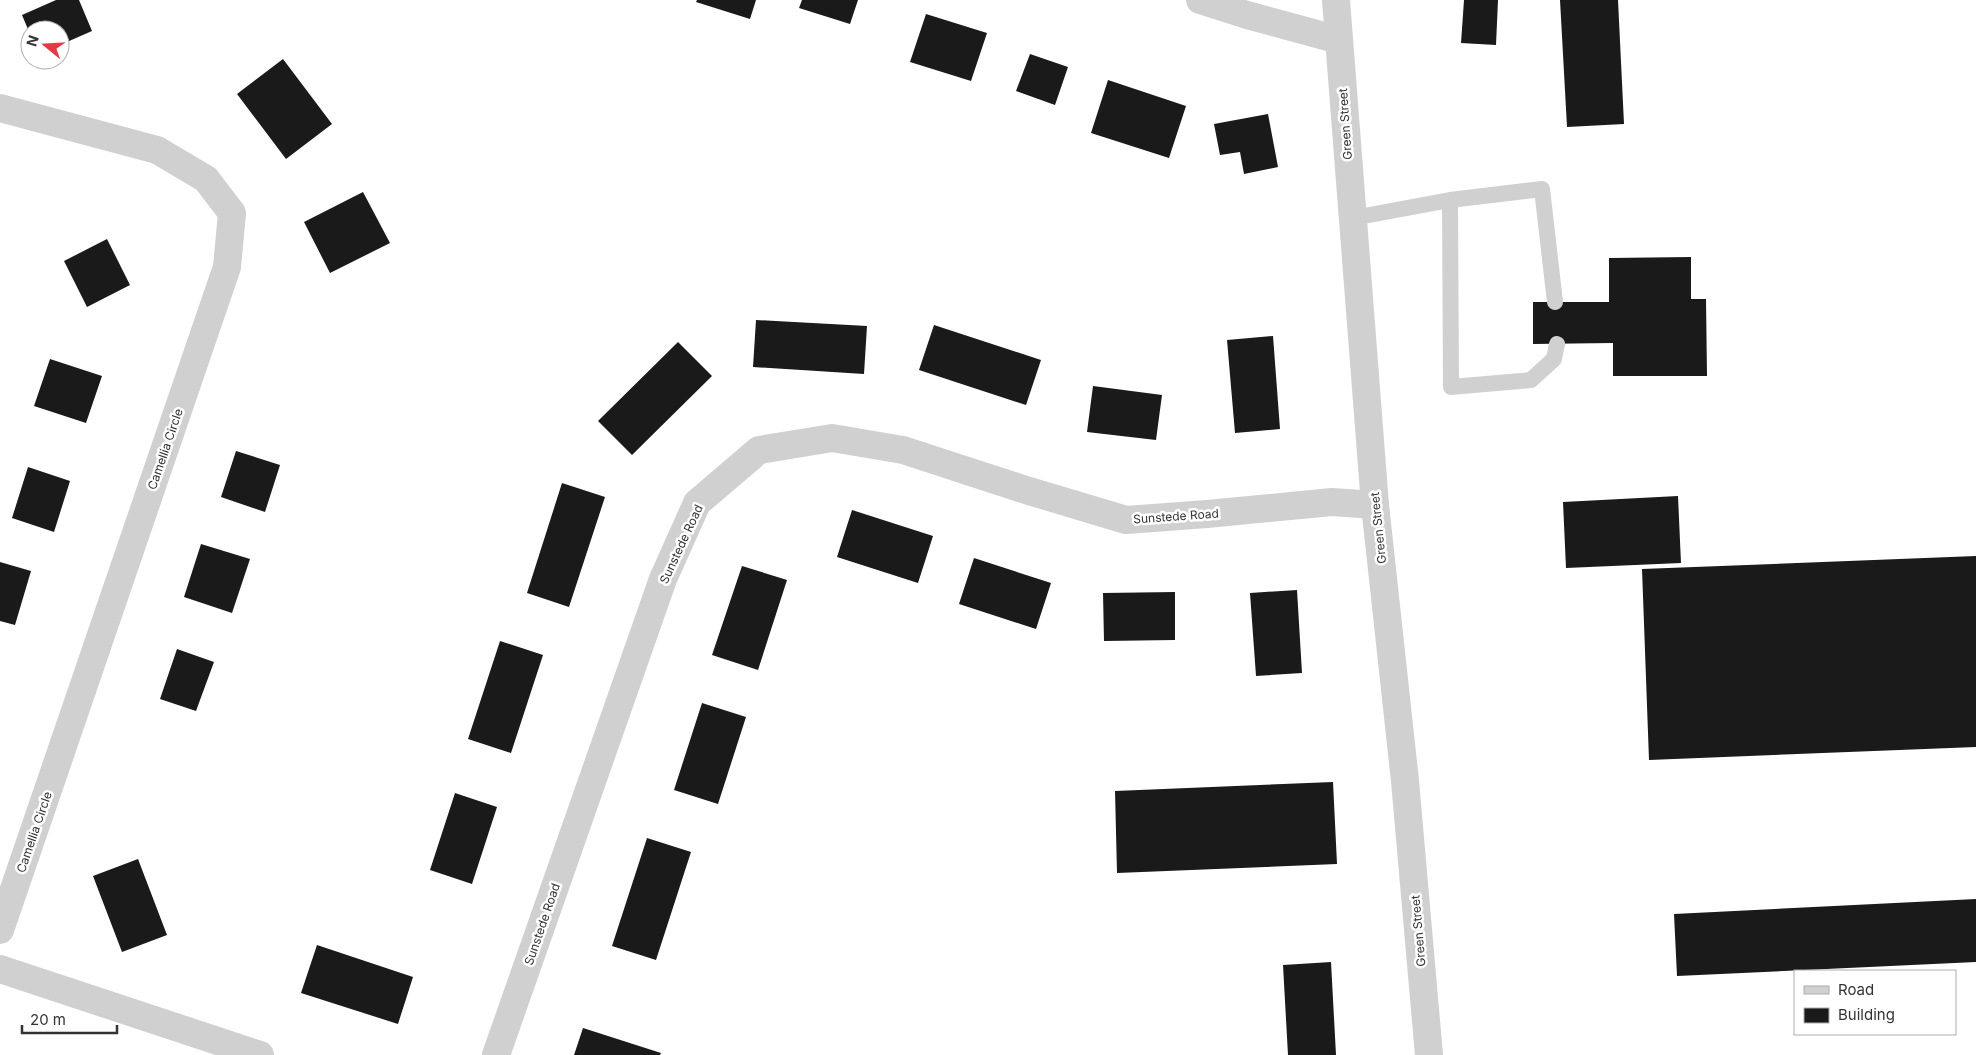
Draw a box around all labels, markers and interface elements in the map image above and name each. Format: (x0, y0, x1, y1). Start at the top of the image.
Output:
north arrow (20, 20, 70, 70)
text: N (22, 33, 42, 49)
street label: Green Street (1335, 88, 1355, 160)
street label: Camellia Circle (144, 407, 186, 491)
street label: Green Street (1367, 492, 1389, 564)
street label: Sunstede Road (656, 502, 706, 586)
street label: Sunstede Road (1133, 506, 1219, 526)
street label: Camellia Circle (13, 790, 55, 874)
street label: Sunstede Road (521, 881, 563, 967)
street label: Green Street (1407, 895, 1429, 967)
legend (1794, 970, 1956, 1035)
text: Road (1838, 980, 1874, 999)
scale bar (22, 1002, 118, 1034)
text: Building (1838, 1005, 1895, 1024)
text: 20 m (30, 1010, 66, 1029)

